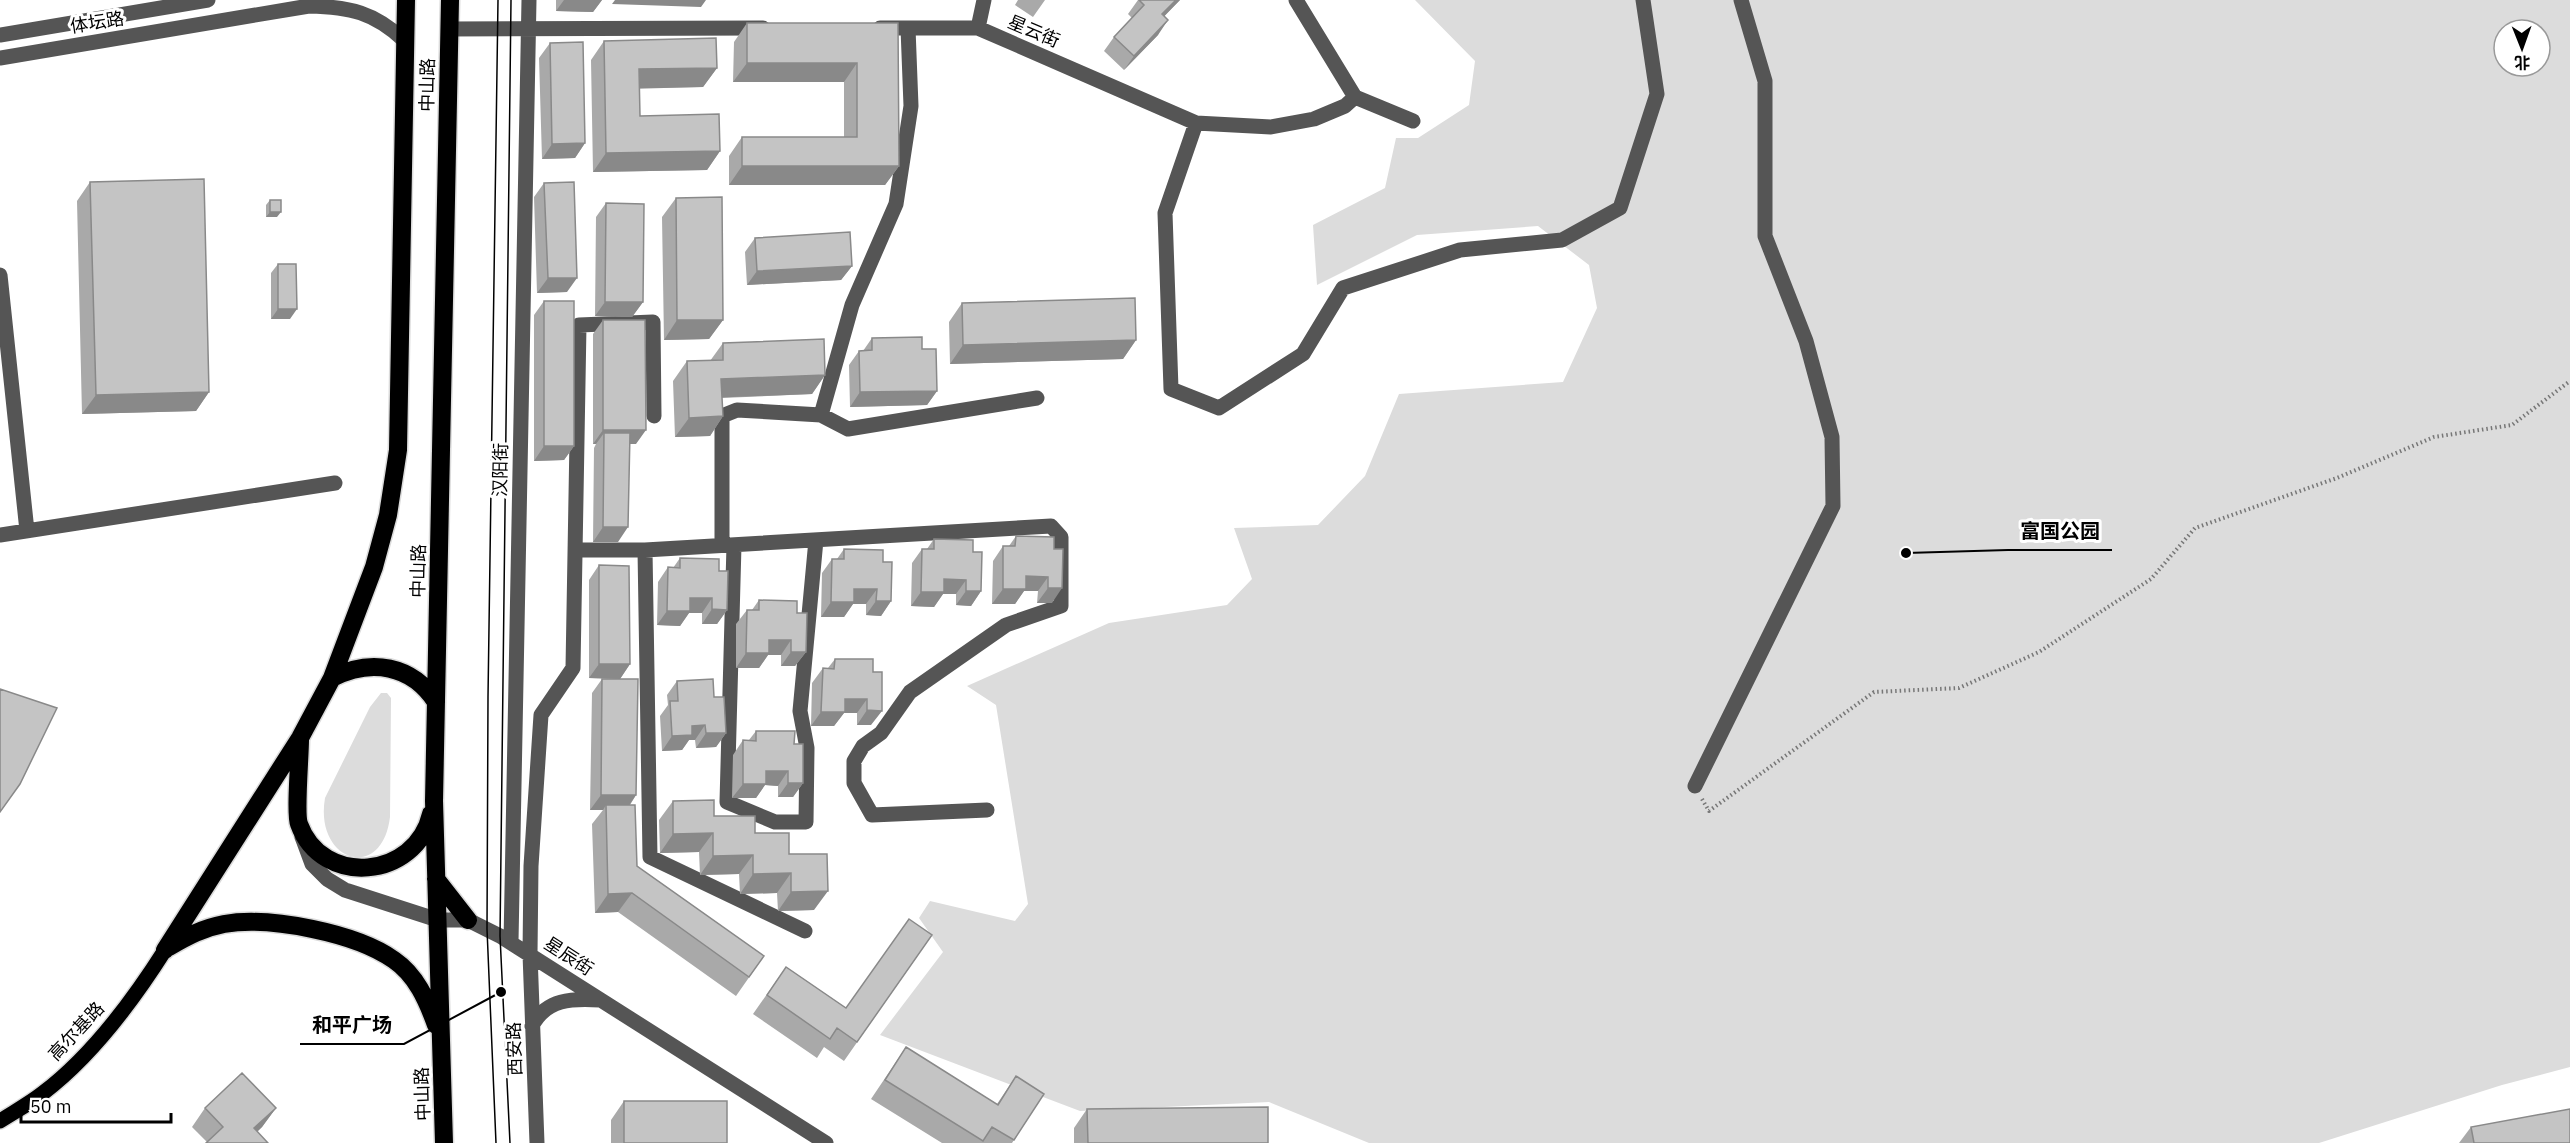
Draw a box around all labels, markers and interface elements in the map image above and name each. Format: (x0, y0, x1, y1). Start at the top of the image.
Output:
street label: 体坛路 (69, 6, 125, 38)
street label: 星云街 (1005, 10, 1063, 52)
north arrow (2492, 18, 2552, 78)
text: 北 (2514, 53, 2530, 73)
street label: 中山路 (415, 58, 439, 112)
street label: 汉阳街 (488, 443, 512, 497)
callout: 富国公园 (2008, 512, 2112, 550)
text: 富国公园 (2020, 517, 2100, 544)
street label: 中山路 (406, 544, 430, 598)
street label: 星辰街 (540, 932, 598, 980)
street label: 高尔基路 (43, 997, 109, 1065)
callout: 和平广场 (300, 1006, 404, 1044)
text: 和平广场 (312, 1011, 392, 1038)
street label: 西安路 (502, 1022, 526, 1076)
street label: 中山路 (410, 1067, 434, 1121)
scale bar (21, 1086, 171, 1124)
text: 50 m (30, 1095, 72, 1118)

